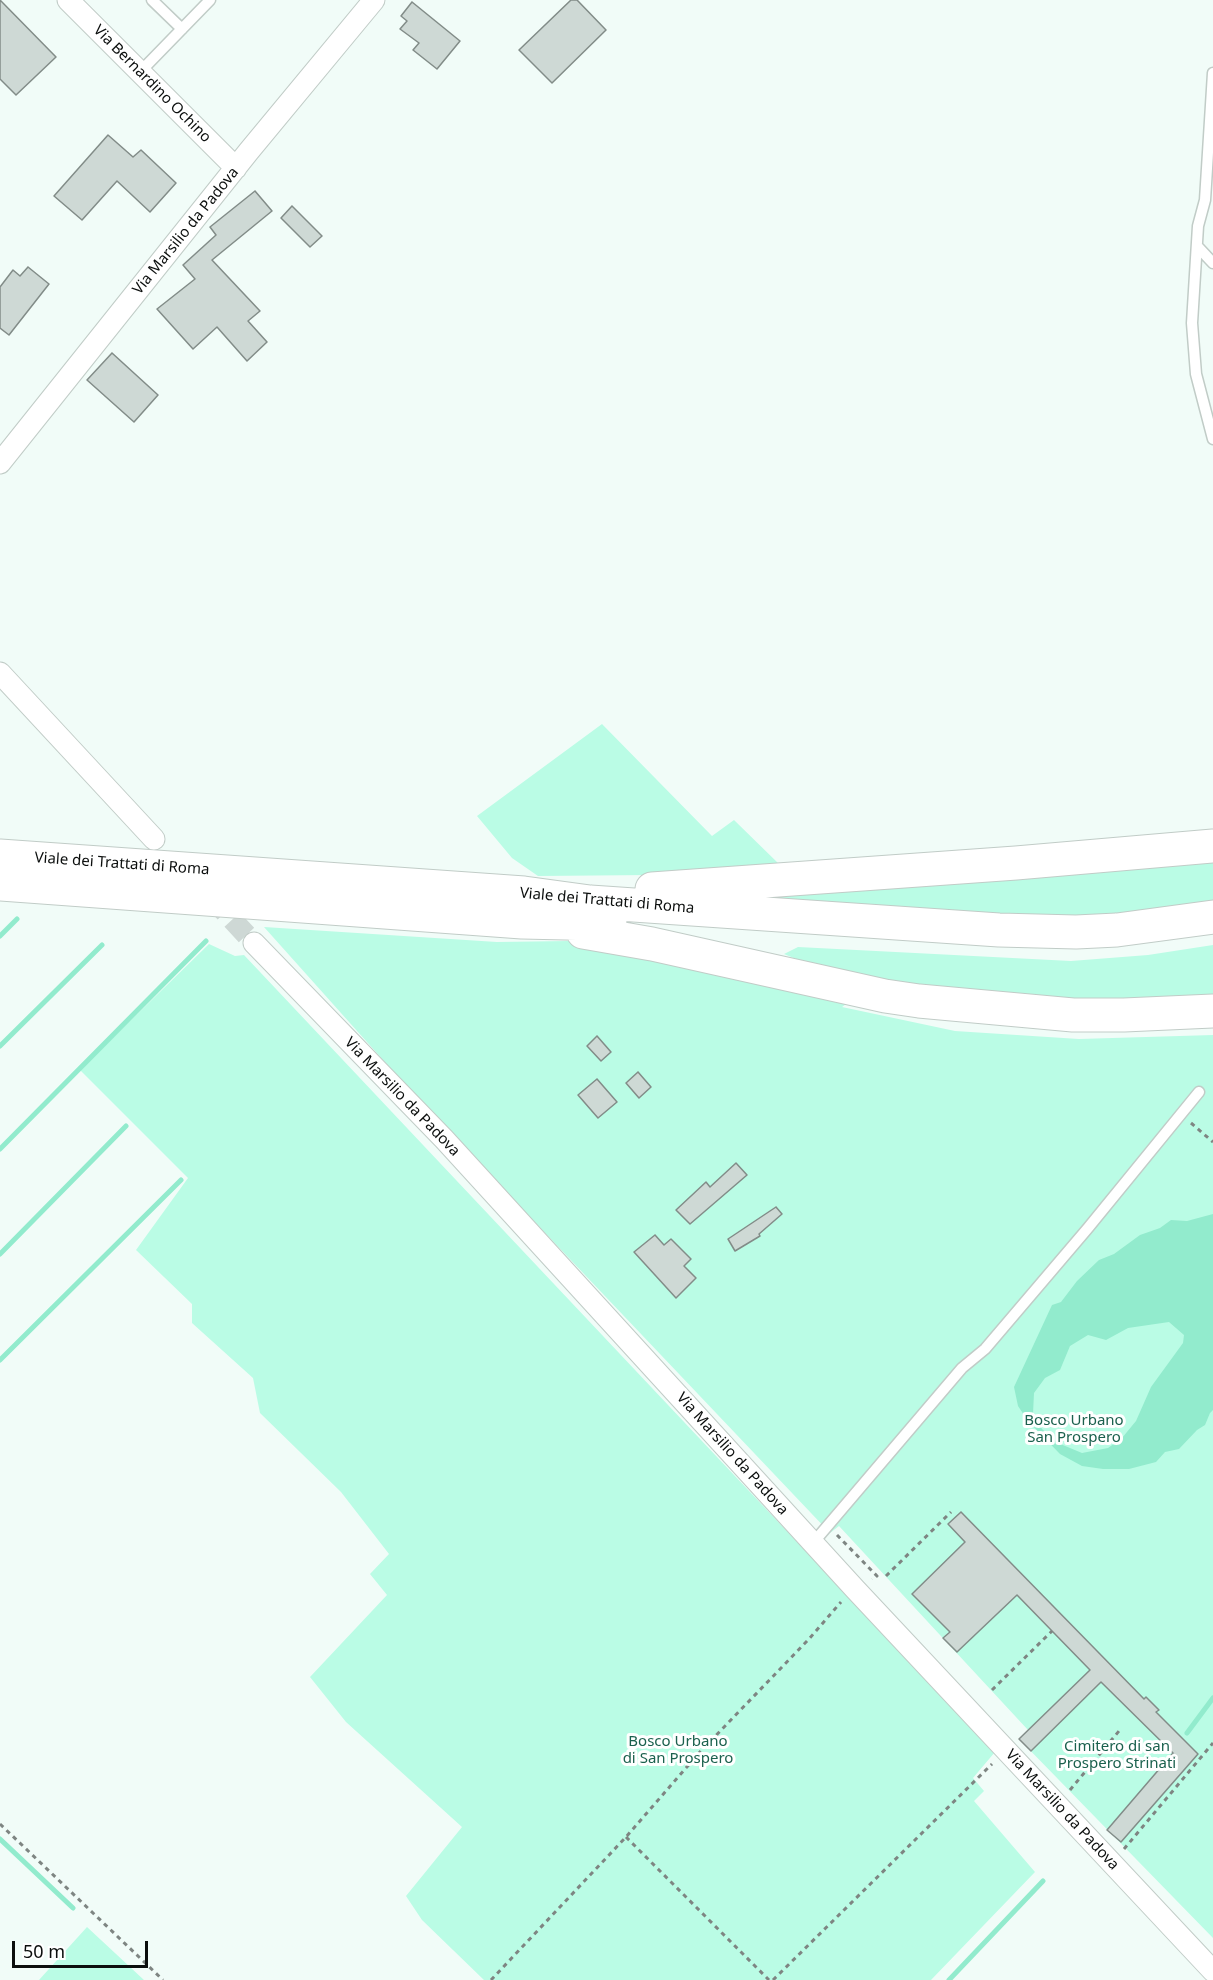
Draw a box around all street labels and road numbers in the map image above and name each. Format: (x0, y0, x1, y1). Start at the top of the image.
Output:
street label: Via Bernardino Ochino (89, 21, 215, 147)
street label: Via Marsilio da Padova (129, 164, 243, 298)
street label: Viale dei Trattati di Roma (34, 849, 210, 879)
street label: Viale dei Trattati di Roma (519, 884, 695, 918)
street label: Via Marsilio da Padova (341, 1034, 463, 1160)
street label: Via Marsilio da Padova (672, 1389, 792, 1519)
street label: Via Marsilio da Padova (1001, 1746, 1123, 1874)

